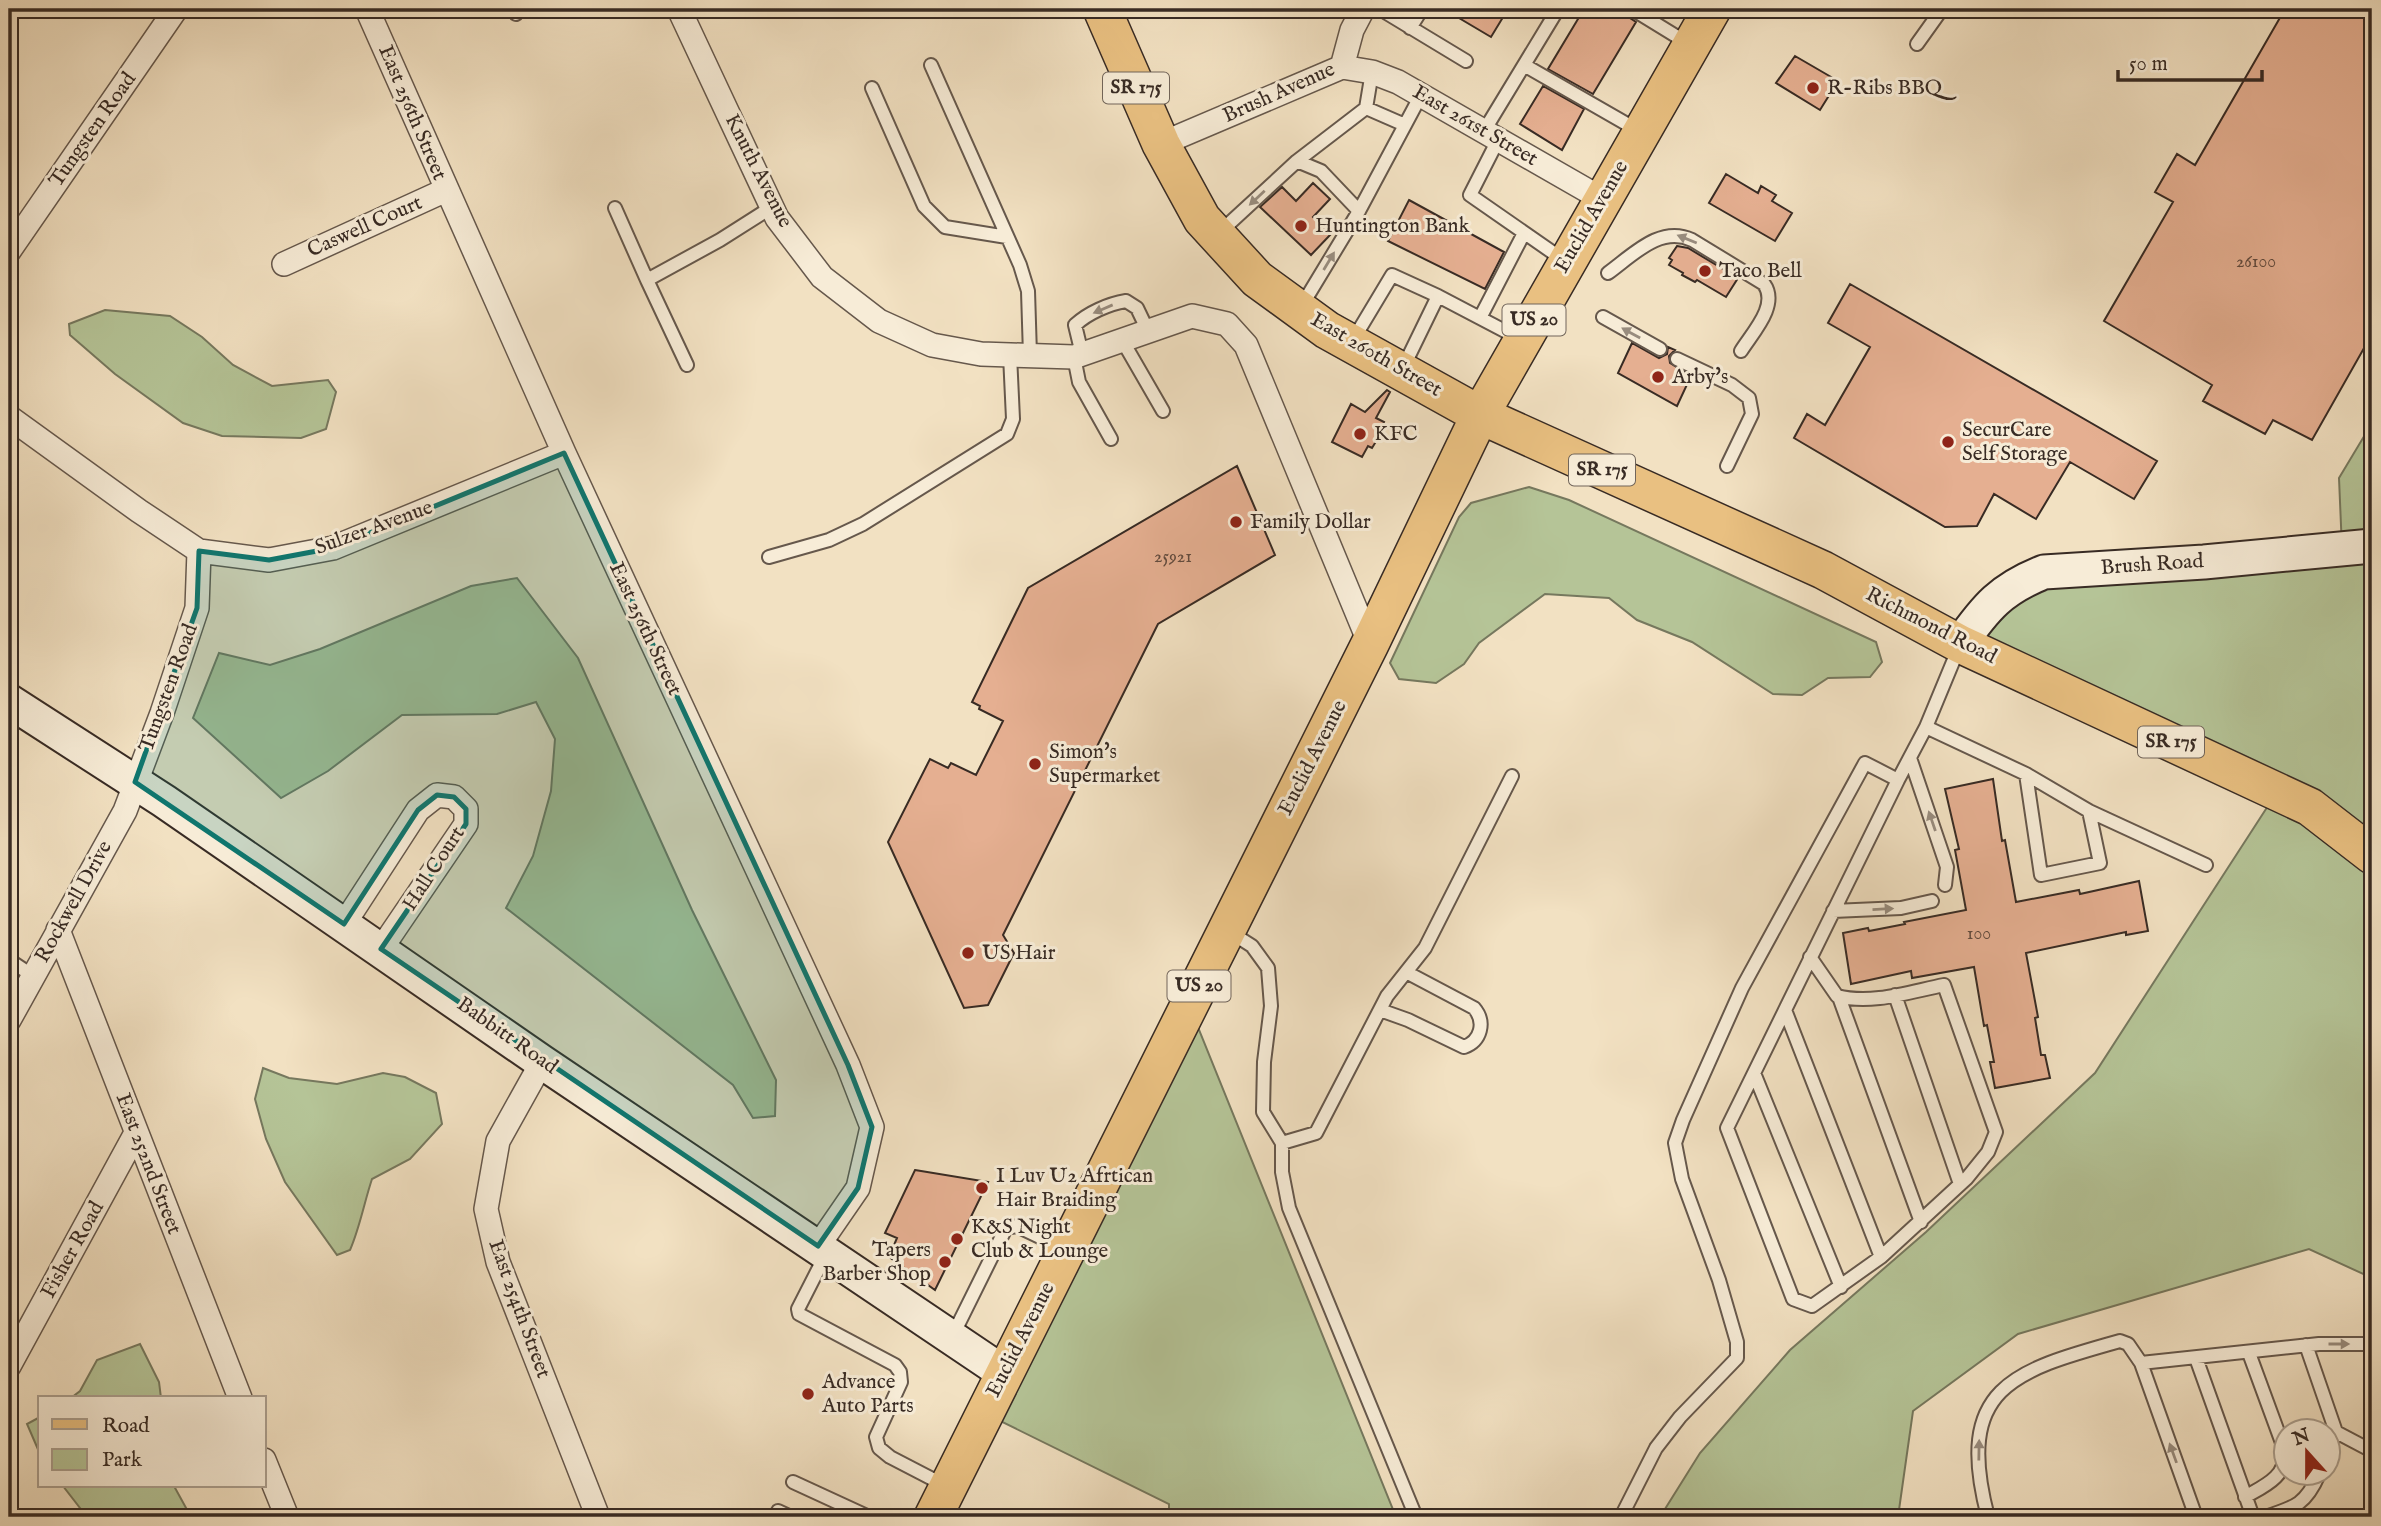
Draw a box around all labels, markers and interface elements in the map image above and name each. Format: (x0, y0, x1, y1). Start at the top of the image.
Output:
scale bar (2118, 38, 2262, 82)
street label: East 256th Street (371, 41, 453, 185)
text: 50 m (2129, 51, 2168, 78)
street label: Brush Avenue (1219, 56, 1340, 130)
street label: Tungsten Road (43, 67, 143, 193)
road number: SR 175 (1103, 72, 1169, 104)
place label: R-Ribs BBQ (1827, 75, 1957, 102)
street label: East 261st Street (1407, 79, 1543, 173)
marker: R-Ribs BBQ (1805, 80, 1821, 96)
street label: Knuth Avenue (718, 110, 798, 233)
street label: Euclid Avenue (1549, 156, 1635, 278)
street label: Caswell Court (303, 190, 427, 264)
one-way arrow (1248, 190, 1266, 206)
place label: Huntington Bank (1315, 213, 1471, 240)
marker: Huntington Bank (1293, 218, 1309, 234)
one-way arrow (1676, 233, 1697, 244)
one-way arrow (1323, 251, 1336, 270)
house number: 26100 (2236, 251, 2276, 274)
place label: Taco Bell (1719, 258, 1802, 285)
marker: Taco Bell (1697, 263, 1713, 279)
one-way arrow (1092, 303, 1113, 314)
road number: US 20 (1502, 304, 1566, 336)
street label: East 260th Street (1306, 307, 1446, 403)
one-way arrow (1621, 327, 1641, 339)
place label: Arby's (1671, 364, 1728, 391)
marker: Arby's (1650, 369, 1666, 385)
place label: SecurCare Self Storage (1962, 417, 2068, 468)
place label: KFC (1374, 421, 1418, 448)
marker: KFC (1352, 426, 1368, 442)
marker: SecurCare Self Storage (1940, 434, 1956, 450)
road number: SR 175 (1569, 454, 1635, 485)
street label: Sulzer Avenue (311, 494, 437, 562)
place label: Family Dollar (1250, 509, 1371, 536)
marker: Family Dollar (1228, 514, 1244, 530)
house number: 25921 (1154, 546, 1192, 569)
street label: Brush Road (2100, 548, 2205, 582)
street label: East 256th Street (602, 558, 688, 700)
street label: Richmond Road (1861, 581, 2002, 671)
street label: Tungsten Road (133, 619, 205, 756)
street label: Euclid Avenue (1272, 696, 1354, 820)
road number: SR 175 (2138, 726, 2204, 758)
place label: Simon's Supermarket (1049, 739, 1160, 790)
marker: Simon's Supermarket (1027, 756, 1043, 772)
one-way arrow (1926, 810, 1937, 831)
street label: Hall Court (397, 822, 471, 916)
street label: Rockwell Drive (29, 836, 119, 968)
one-way arrow (1872, 903, 1894, 914)
house number: 100 (1967, 923, 1991, 946)
place label: US Hair (982, 940, 1056, 967)
marker: US Hair (960, 945, 976, 961)
road number: US 20 (1168, 970, 1230, 1002)
street label: Babbitt Road (451, 991, 563, 1081)
street label: East 252nd Street (109, 1090, 187, 1238)
place label: I Luv U2 Afrtican Hair Braiding (996, 1163, 1153, 1214)
marker: I Luv U2 Afrtican Hair Braiding (974, 1180, 990, 1196)
street label: Fisher Road (35, 1196, 111, 1303)
place label: K&S Night Club & Lounge (971, 1214, 1109, 1265)
marker: K&S Night Club & Lounge (949, 1231, 965, 1247)
street label: East 254th Street (481, 1236, 557, 1382)
place label: Tapers Barber Shop (823, 1237, 931, 1288)
marker: Tapers Barber Shop (937, 1254, 953, 1270)
street label: Euclid Avenue (980, 1278, 1062, 1402)
one-way arrow (2328, 1338, 2350, 1350)
place label: Advance Auto Parts (821, 1369, 914, 1420)
marker: Advance Auto Parts (800, 1386, 816, 1402)
legend (38, 1396, 266, 1488)
text: Road (102, 1413, 150, 1440)
north arrow (2272, 1418, 2342, 1488)
text: N (2289, 1424, 2314, 1453)
one-way arrow (1973, 1439, 1985, 1461)
one-way arrow (2167, 1442, 2178, 1463)
text: Park (102, 1447, 143, 1474)

